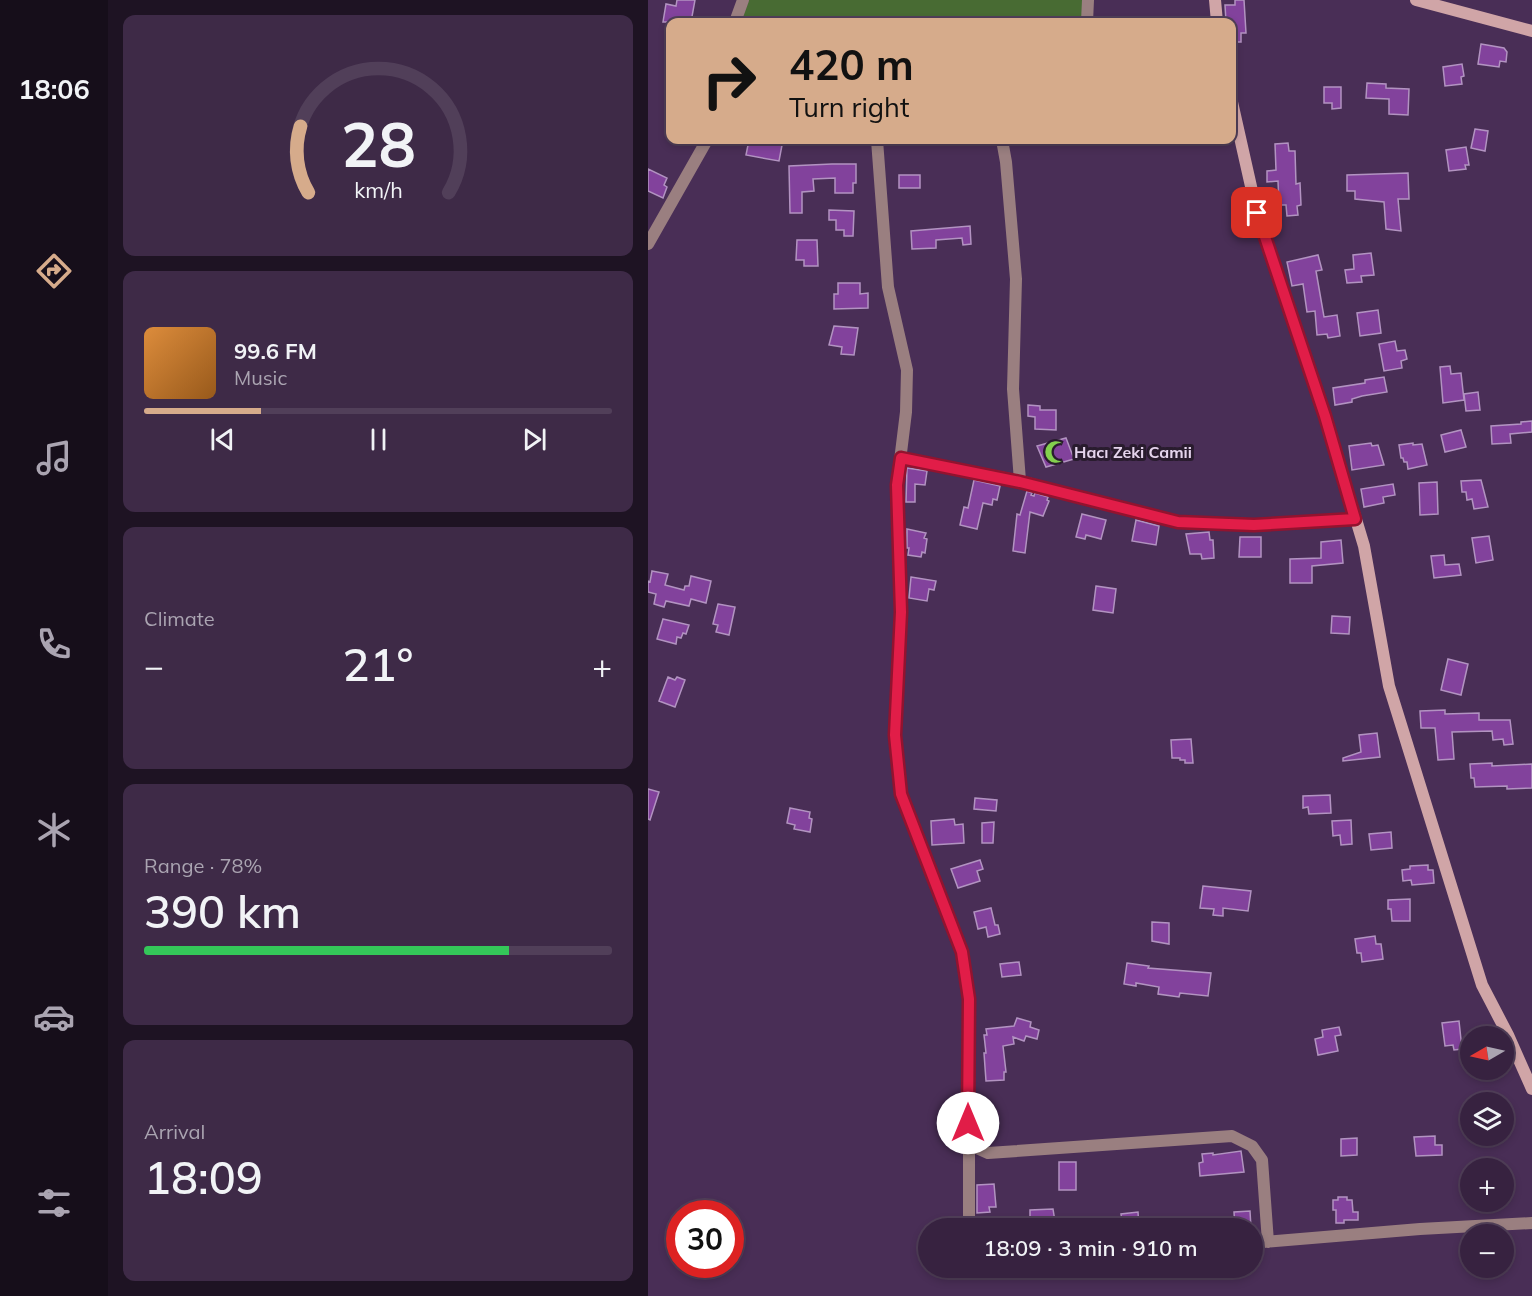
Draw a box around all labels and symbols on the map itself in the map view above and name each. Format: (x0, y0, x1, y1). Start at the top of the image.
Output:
pin (1231, 187, 1282, 238)
mosque icon: Hacı Zeki Camii (1043, 439, 1069, 465)
place label: Hacı Zeki Camii (1074, 442, 1192, 462)
north arrow (1460, 1026, 1514, 1080)
position arrow (936, 1091, 1000, 1155)
speed limit sign: 30 (666, 1200, 744, 1278)

